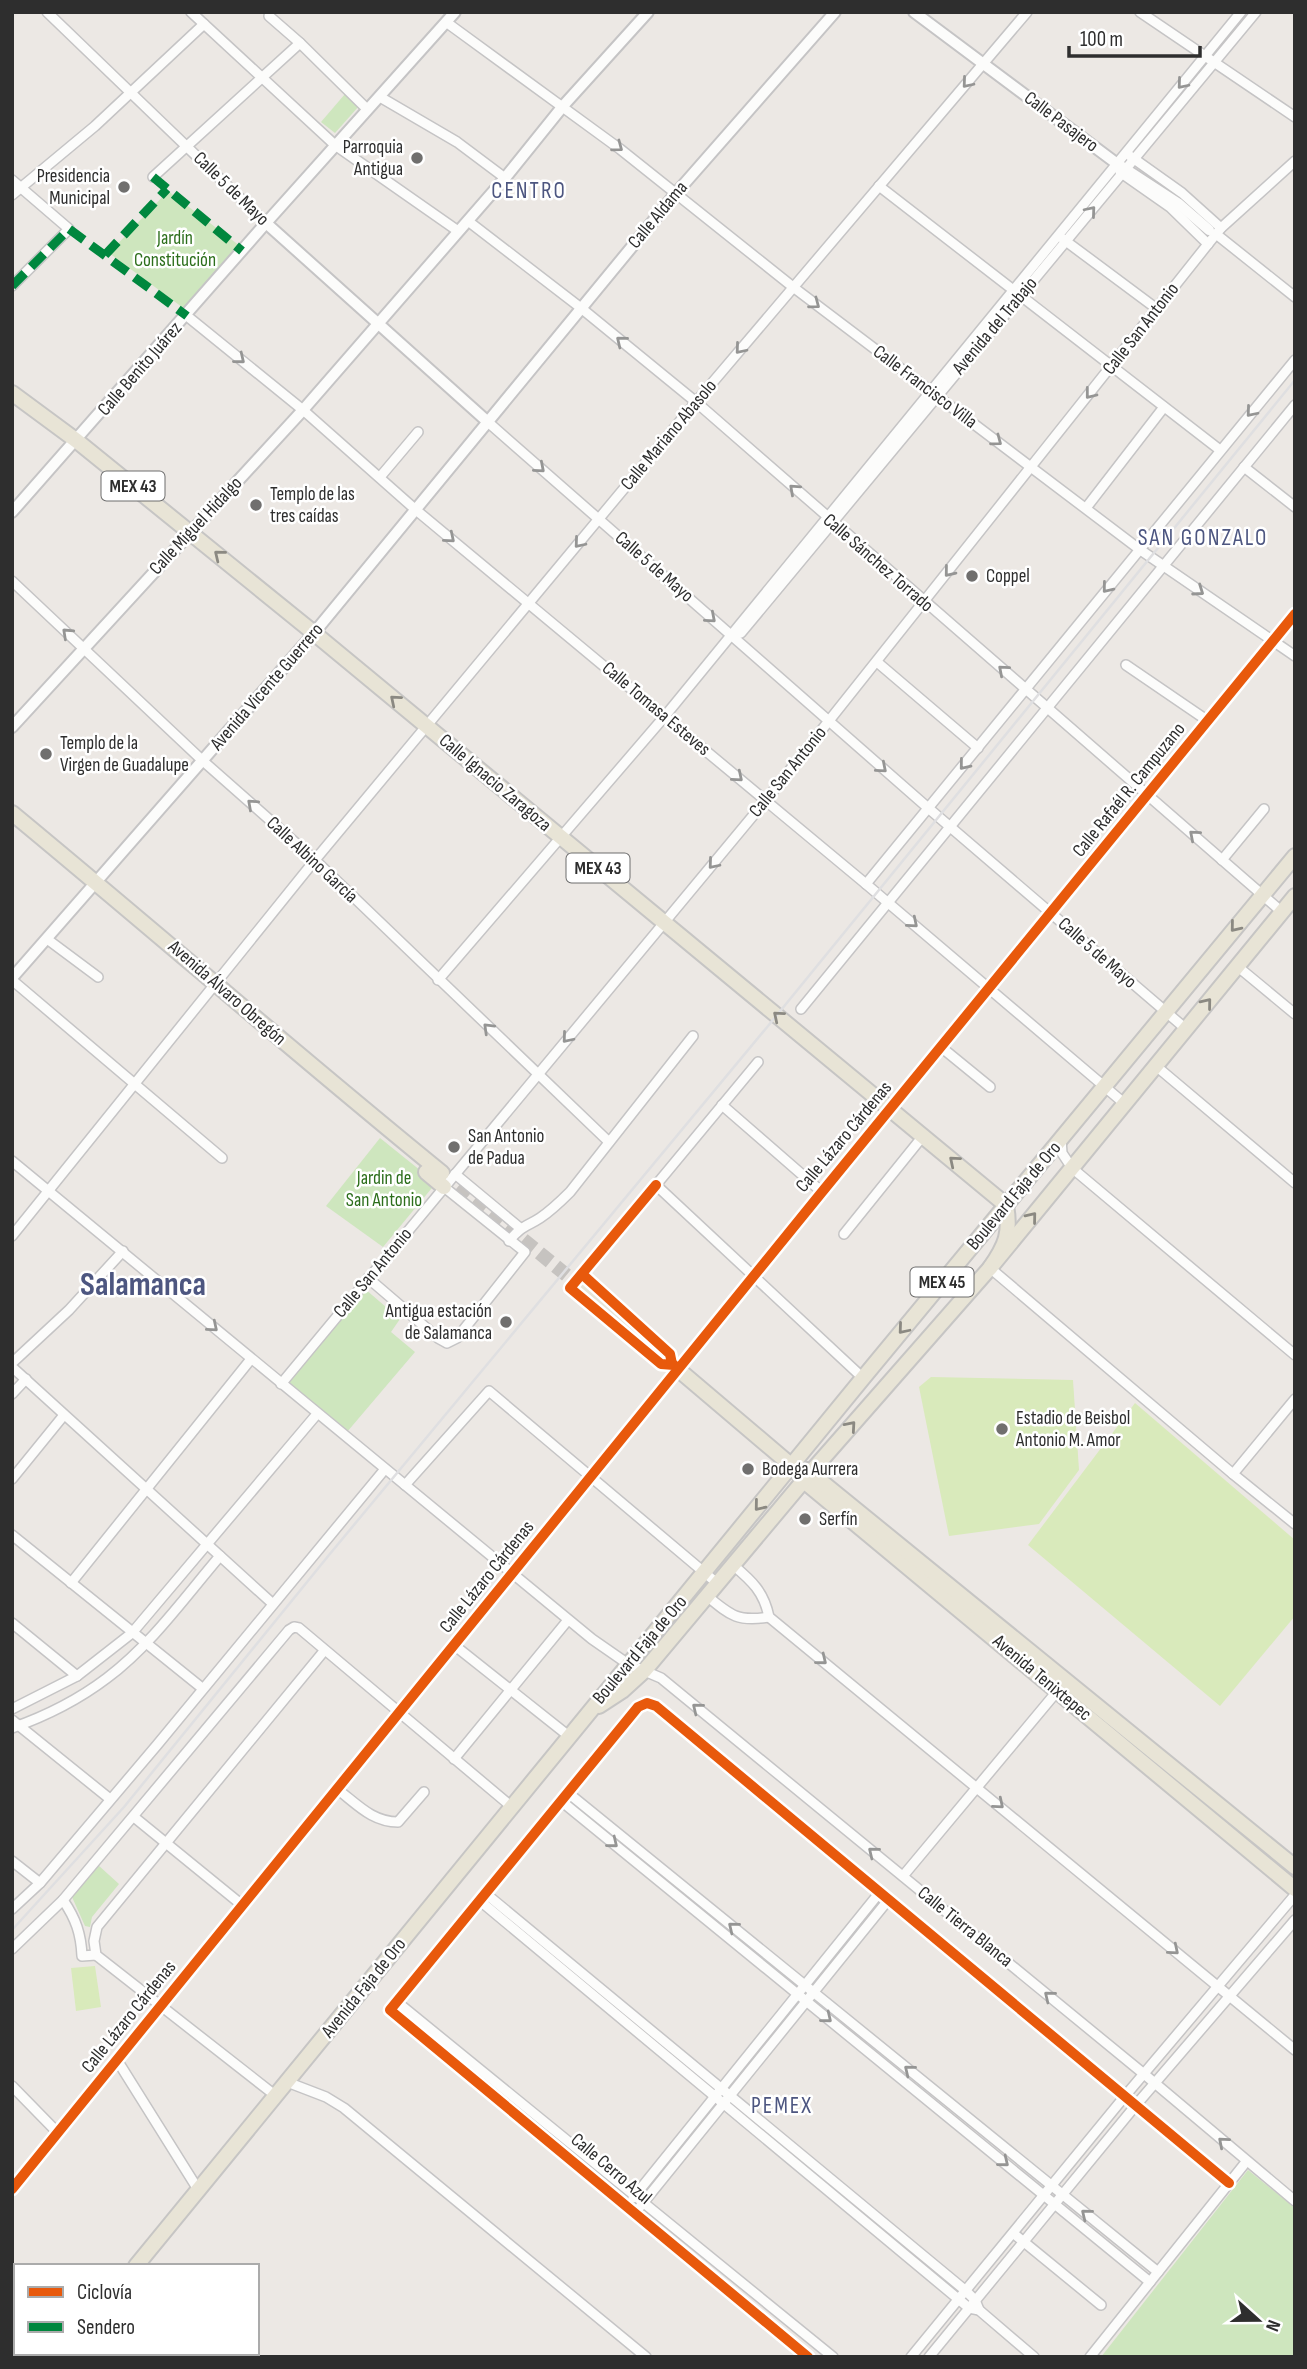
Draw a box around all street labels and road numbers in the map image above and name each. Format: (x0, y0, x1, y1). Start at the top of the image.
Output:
street label: Calle Pasajero (1019, 87, 1103, 157)
street label: Calle 5 de Mayo (188, 147, 274, 231)
street label: Calle Aldama (623, 177, 693, 253)
street label: Avenida del Trabajo (947, 273, 1042, 380)
street label: Calle San Antonio (1098, 278, 1184, 380)
street label: Calle Benito Juárez (93, 317, 187, 421)
street label: Calle Francisco Villa (868, 340, 982, 434)
street label: Calle Mariano Abasolo (616, 375, 722, 495)
road number: MEX 43 (102, 472, 164, 500)
street label: Calle Miguel Hidalgo (145, 472, 247, 580)
street label: Calle Sánchez Torrado (818, 509, 938, 617)
street label: Calle 5 de Mayo (610, 527, 698, 607)
street label: Avenida Vicente Guerrero (205, 619, 328, 756)
street label: Calle Tomasa Esteves (597, 657, 715, 761)
street label: Calle Rafaél R. Campuzano (1068, 718, 1190, 862)
street label: Calle San Antonio (744, 722, 832, 822)
street label: Calle Ignacio Zaragoza (434, 729, 556, 837)
street label: Calle Albino García (262, 812, 362, 908)
road number: MEX 43 (566, 854, 630, 882)
street label: Calle 5 de Mayo (1053, 913, 1141, 993)
street label: Avenida Álvaro Obregón (163, 935, 291, 1050)
street label: Calle Lázaro Cárdenas (791, 1077, 897, 1197)
street label: Boulevard Faja de Oro (962, 1137, 1066, 1255)
street label: Calle San Antonio (329, 1223, 417, 1323)
road number: MEX 45 (911, 1268, 974, 1296)
street label: Calle Lázaro Cárdenas (435, 1516, 539, 1638)
street label: Boulevard Faja de Oro (588, 1591, 692, 1709)
street label: Avenida Tenixtepec (987, 1629, 1096, 1726)
street label: Calle Tierra Blanca (913, 1882, 1017, 1972)
street label: Avenida Faja de Oro (316, 1934, 411, 2043)
street label: Calle Lázaro Cárdenas (77, 1956, 181, 2078)
street label: Calle Cerro Azul (566, 2128, 656, 2210)

